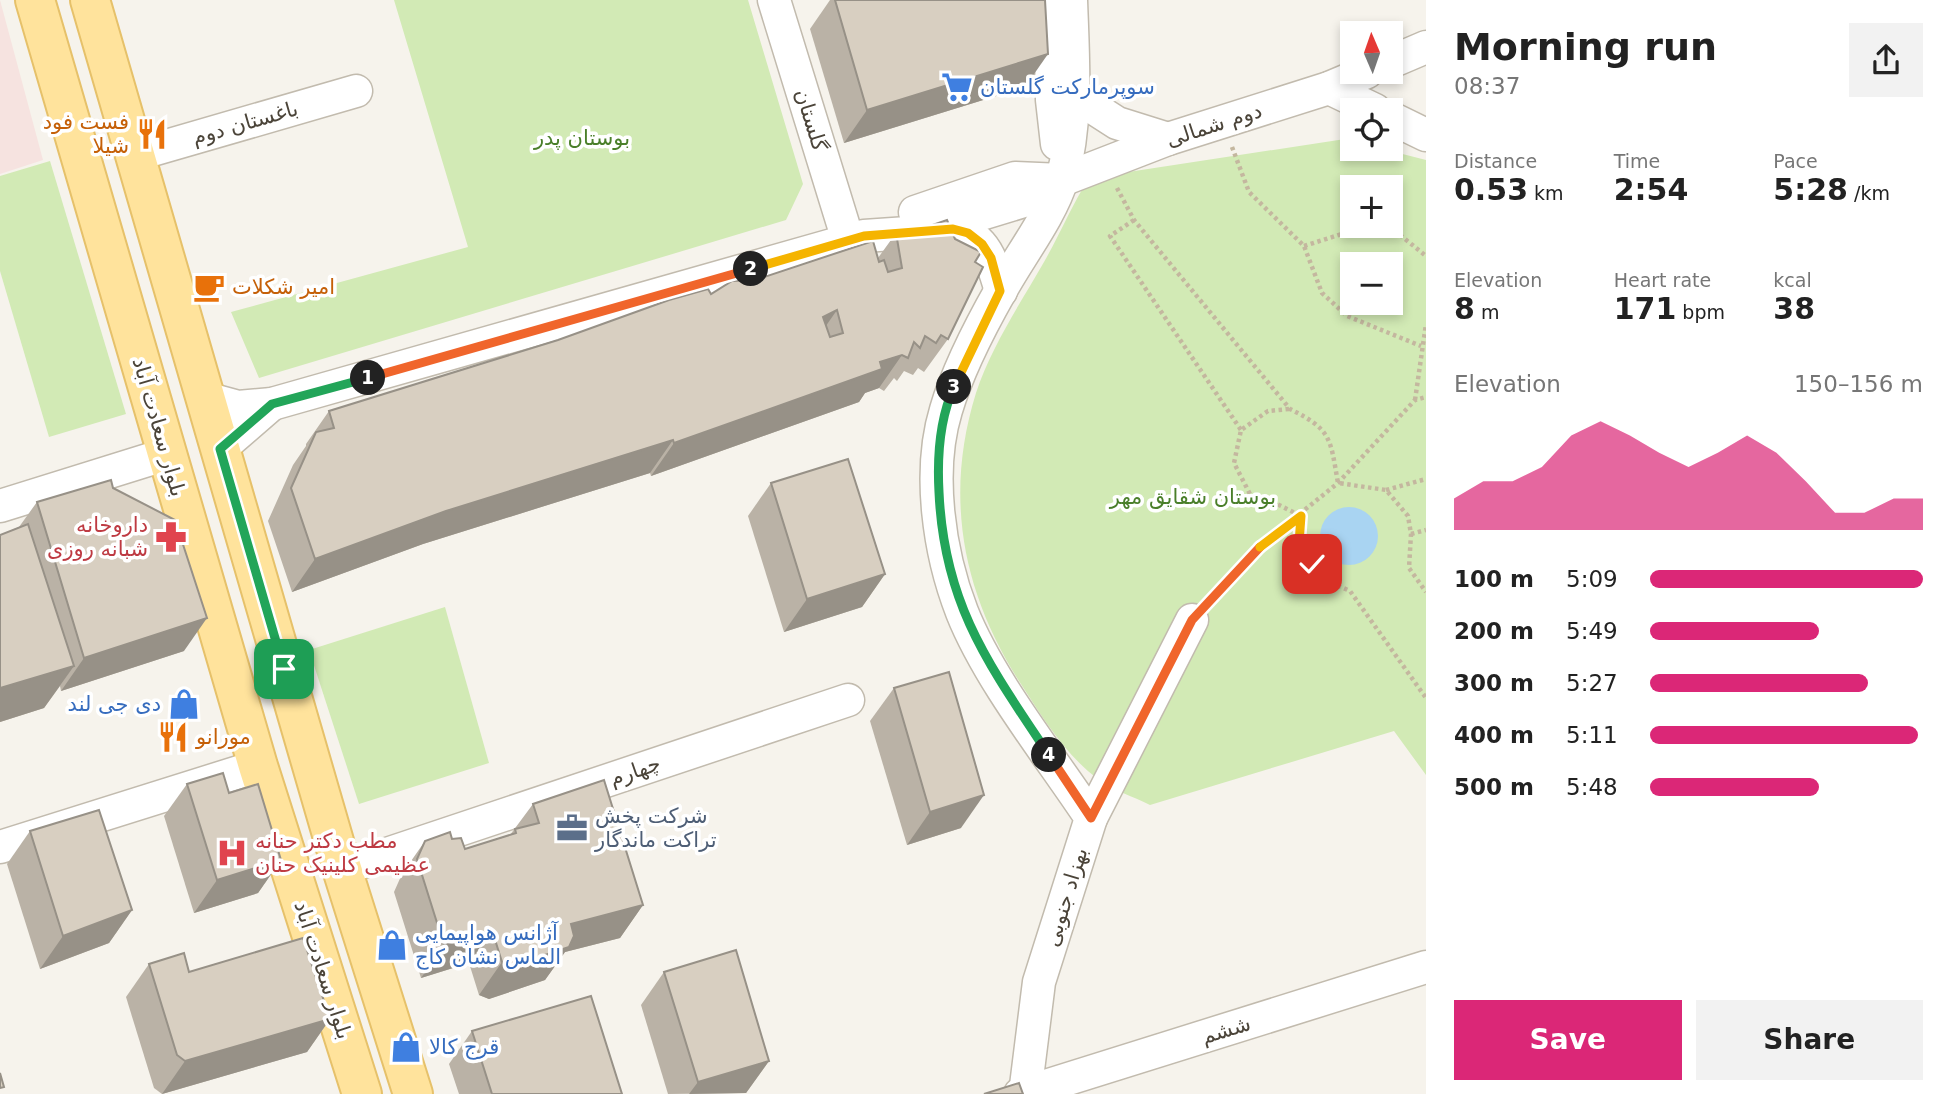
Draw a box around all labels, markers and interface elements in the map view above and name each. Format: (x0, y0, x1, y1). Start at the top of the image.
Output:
north arrow (1340, 21, 1404, 84)
map controls (1340, 21, 1403, 315)
button: share (1849, 23, 1923, 97)
text: Morning run (1454, 25, 1717, 69)
supermarket icon: سوپرمارکت گلستان (940, 70, 974, 104)
text: 08:37 (1454, 73, 1520, 99)
place label: سوپرمارکت گلستان (980, 75, 1155, 99)
street label: گلستان (790, 86, 832, 154)
street label: باغستان دوم (189, 96, 301, 150)
street label: دوم شمالی (1163, 98, 1265, 152)
button: locate (1340, 98, 1403, 161)
place label: فست فود شیلا (43, 110, 129, 158)
restaurant icon: فست فود شیلا (135, 117, 169, 151)
park label: بوستان پدر (533, 126, 630, 150)
text: Distance (1454, 150, 1537, 172)
text: Time (1614, 150, 1660, 172)
text: Pace (1773, 150, 1818, 172)
text: 0.53 (1454, 172, 1528, 207)
text: 2:54 (1614, 172, 1688, 207)
text: 5:28 (1773, 172, 1848, 207)
button: + (1340, 175, 1403, 238)
text: km (1528, 182, 1564, 204)
text: /km (1848, 182, 1890, 204)
pin: 2 (734, 252, 768, 286)
button: − (1340, 252, 1403, 315)
text: 2 (744, 257, 757, 279)
text: Elevation (1454, 269, 1542, 291)
text: Heart rate (1614, 269, 1711, 291)
text: kcal (1773, 269, 1812, 291)
cafe icon: امیر شکلات (192, 270, 226, 304)
place label: امیر شکلات (232, 275, 335, 299)
text: 8 (1454, 291, 1475, 326)
text: 171 (1614, 291, 1676, 326)
text: 38 (1773, 291, 1815, 326)
text: m (1475, 301, 1499, 323)
text: bpm (1676, 301, 1725, 323)
street label: بلوار سعادت آباد (128, 354, 191, 499)
pin: 1 (350, 360, 386, 396)
text: 1 (361, 366, 374, 388)
pin: 3 (936, 370, 972, 404)
text: Elevation (1454, 371, 1561, 397)
text: 150–156 m (1794, 371, 1923, 397)
text: 3 (947, 375, 960, 397)
park label: بوستان شقایق مهر (1109, 485, 1276, 509)
place label: داروخانه شبانه روزی (47, 513, 148, 561)
pharmacy icon: داروخانه شبانه روزی (154, 520, 188, 554)
pin (1282, 534, 1342, 594)
icon: check (1293, 545, 1331, 583)
text: 100 m (1454, 566, 1534, 592)
text: 5:09 (1566, 566, 1618, 592)
text: 200 m (1454, 618, 1534, 644)
text: 5:49 (1566, 618, 1618, 644)
pin (254, 639, 314, 699)
icon: arrive (265, 650, 303, 688)
text: 300 m (1454, 670, 1534, 696)
text: 5:27 (1566, 670, 1618, 696)
shop icon: دی جی لند (167, 687, 201, 721)
place label: دی جی لند (68, 692, 161, 716)
restaurant icon: مورانو (156, 720, 190, 754)
text: 400 m (1454, 722, 1534, 748)
text: 5:11 (1566, 722, 1618, 748)
place label: مورانو (195, 725, 251, 749)
pin: 4 (1032, 738, 1066, 772)
text: 4 (1042, 743, 1055, 765)
street label: چهارم (606, 751, 664, 791)
text: 500 m (1454, 774, 1534, 800)
text: 5:48 (1566, 774, 1618, 800)
place label: شرکت پخش تراکت ماندگار (594, 804, 717, 852)
office icon: شرکت پخش تراکت ماندگار (555, 811, 589, 845)
place label: مطب دکتر حنانه عظیمی کلینیک حنان (255, 829, 430, 877)
hospital icon: مطب دکتر حنانه عظیمی کلینیک حنان (215, 836, 249, 870)
street label: بهزاد جنوبی (1040, 844, 1092, 950)
street label: بلوار سعادت آباد (289, 898, 358, 1042)
place label: آژانس هواپیمایی الماس نشان کاج (415, 920, 561, 970)
shop icon: آژانس هواپیمایی الماس نشان کاج (375, 928, 409, 962)
button: Save (1454, 1000, 1682, 1080)
button: Share (1696, 1000, 1923, 1080)
street label: ششم (1198, 1011, 1254, 1050)
shop icon: قرج کالا (389, 1030, 423, 1064)
place label: قرج کالا (429, 1035, 499, 1060)

